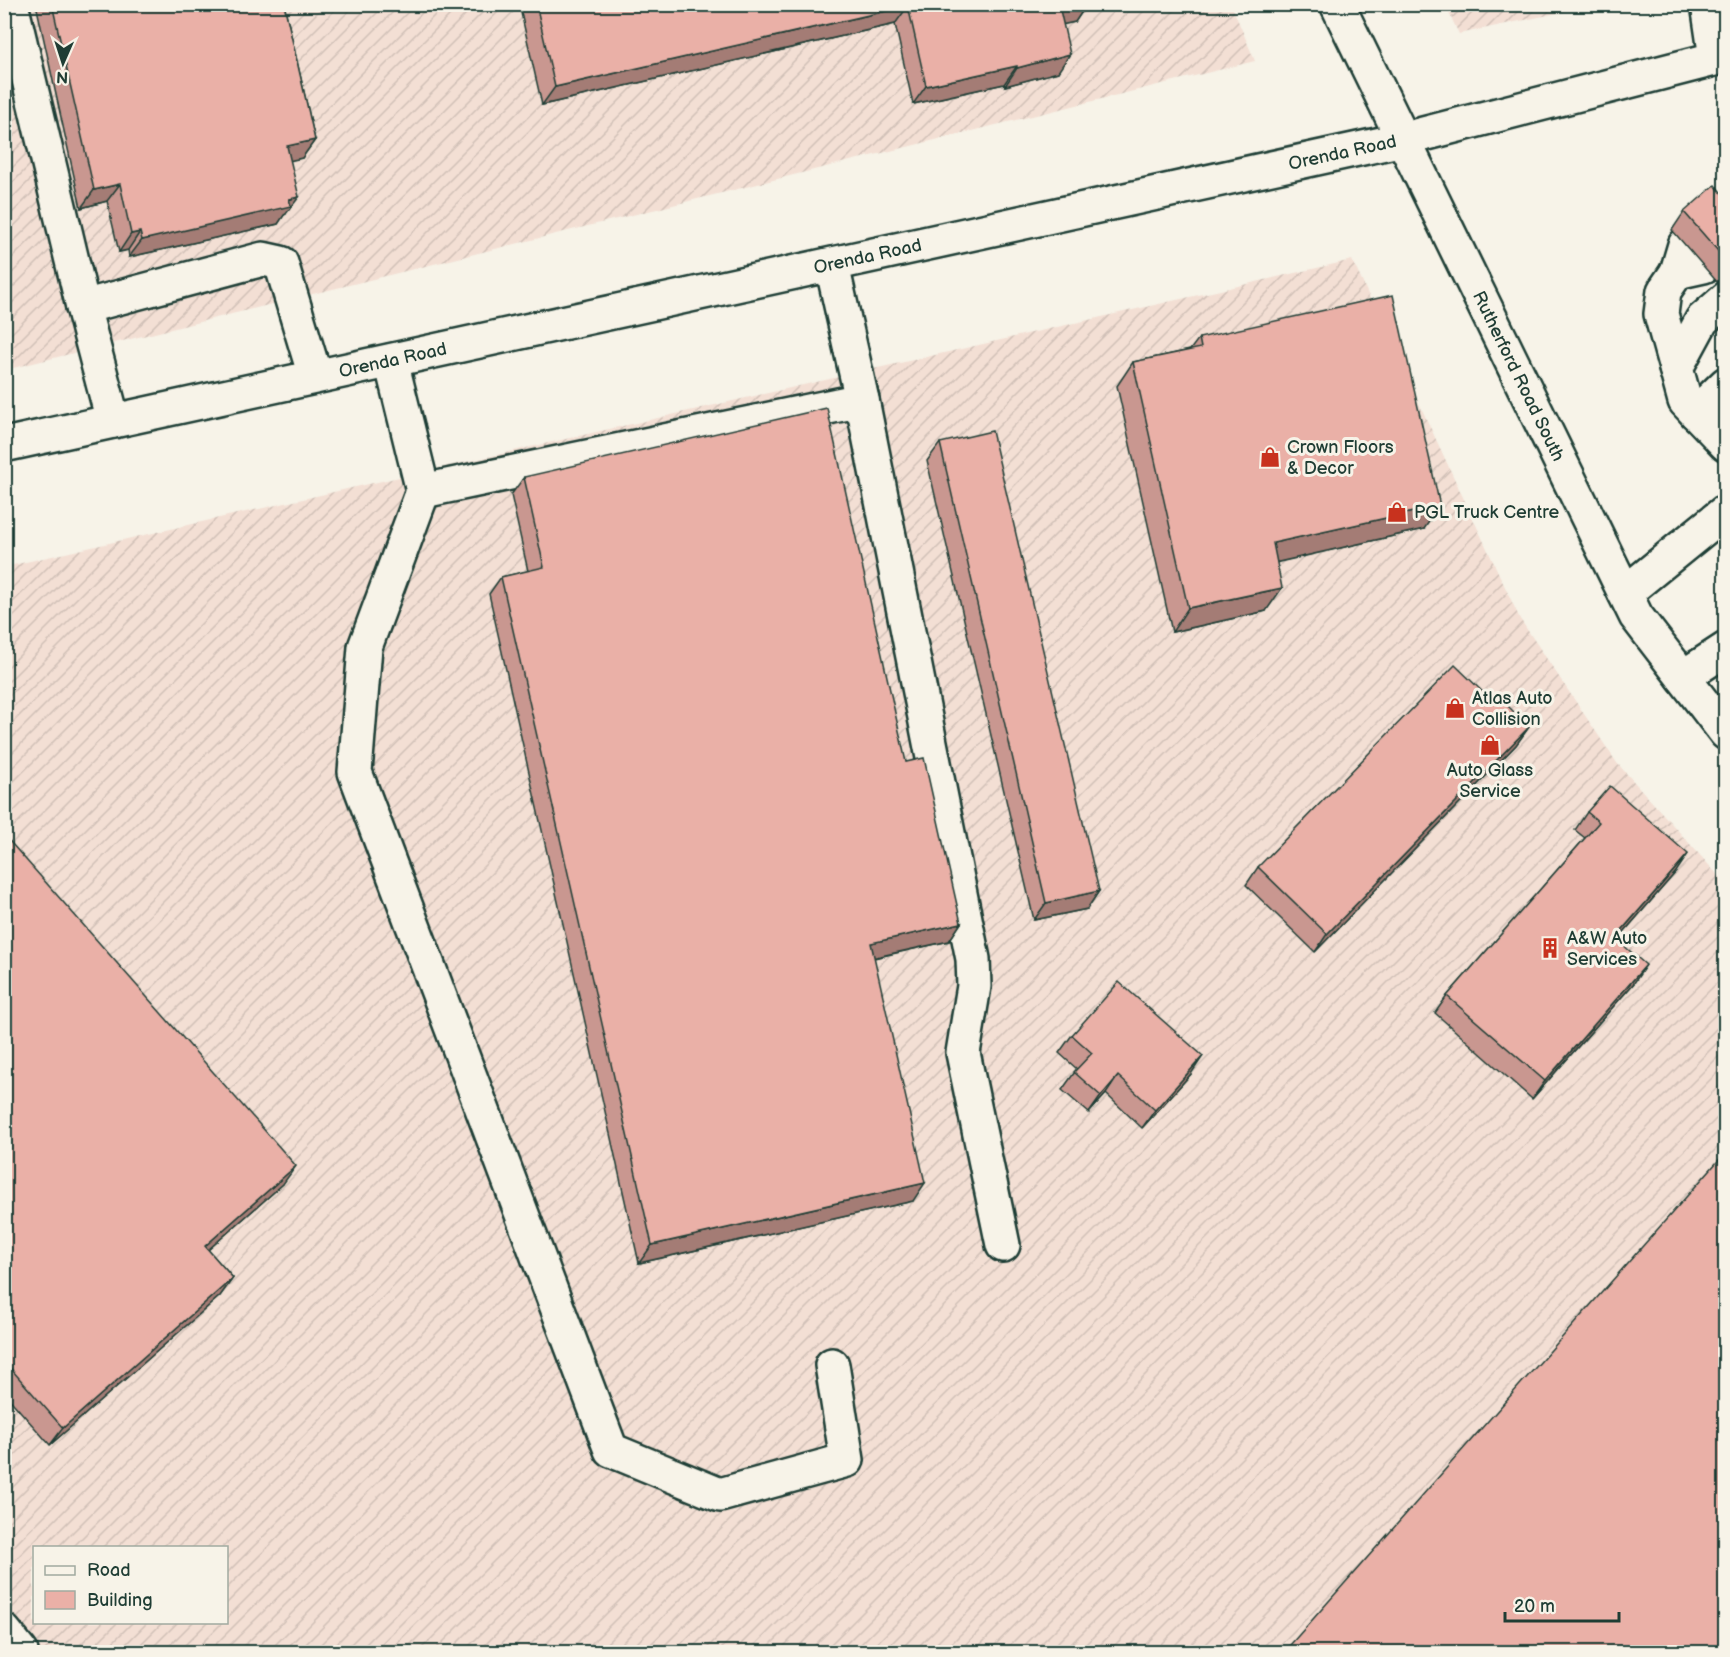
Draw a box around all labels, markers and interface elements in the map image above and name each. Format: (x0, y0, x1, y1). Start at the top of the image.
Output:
north arrow (33, 33, 93, 93)
text: N (56, 67, 69, 86)
street label: Orenda Road (1287, 131, 1398, 175)
street label: Orenda Road (812, 235, 924, 279)
street label: Rutherford Road South (1468, 288, 1569, 465)
street label: Orenda Road (337, 339, 449, 382)
place label: Crown Floors & Decor (1287, 437, 1394, 479)
shop icon: Crown Floors & Decor (1258, 445, 1282, 469)
shop icon: PGL Truck Centre (1385, 500, 1409, 524)
place label: PGL Truck Centre (1414, 502, 1559, 523)
place label: Atlas Auto Collision (1472, 688, 1552, 730)
shop icon: Atlas Auto Collision (1443, 696, 1467, 720)
shop icon: Auto Glass Service (1478, 733, 1502, 757)
place label: Auto Glass Service (1447, 760, 1533, 802)
place label: A&W Auto Services (1567, 928, 1647, 970)
building icon: A&W Auto Services (1538, 936, 1562, 960)
legend (33, 1546, 228, 1624)
text: Road (87, 1560, 131, 1581)
scale bar (1505, 1585, 1619, 1623)
text: Building (87, 1590, 153, 1611)
text: 20 m (1514, 1596, 1555, 1617)

